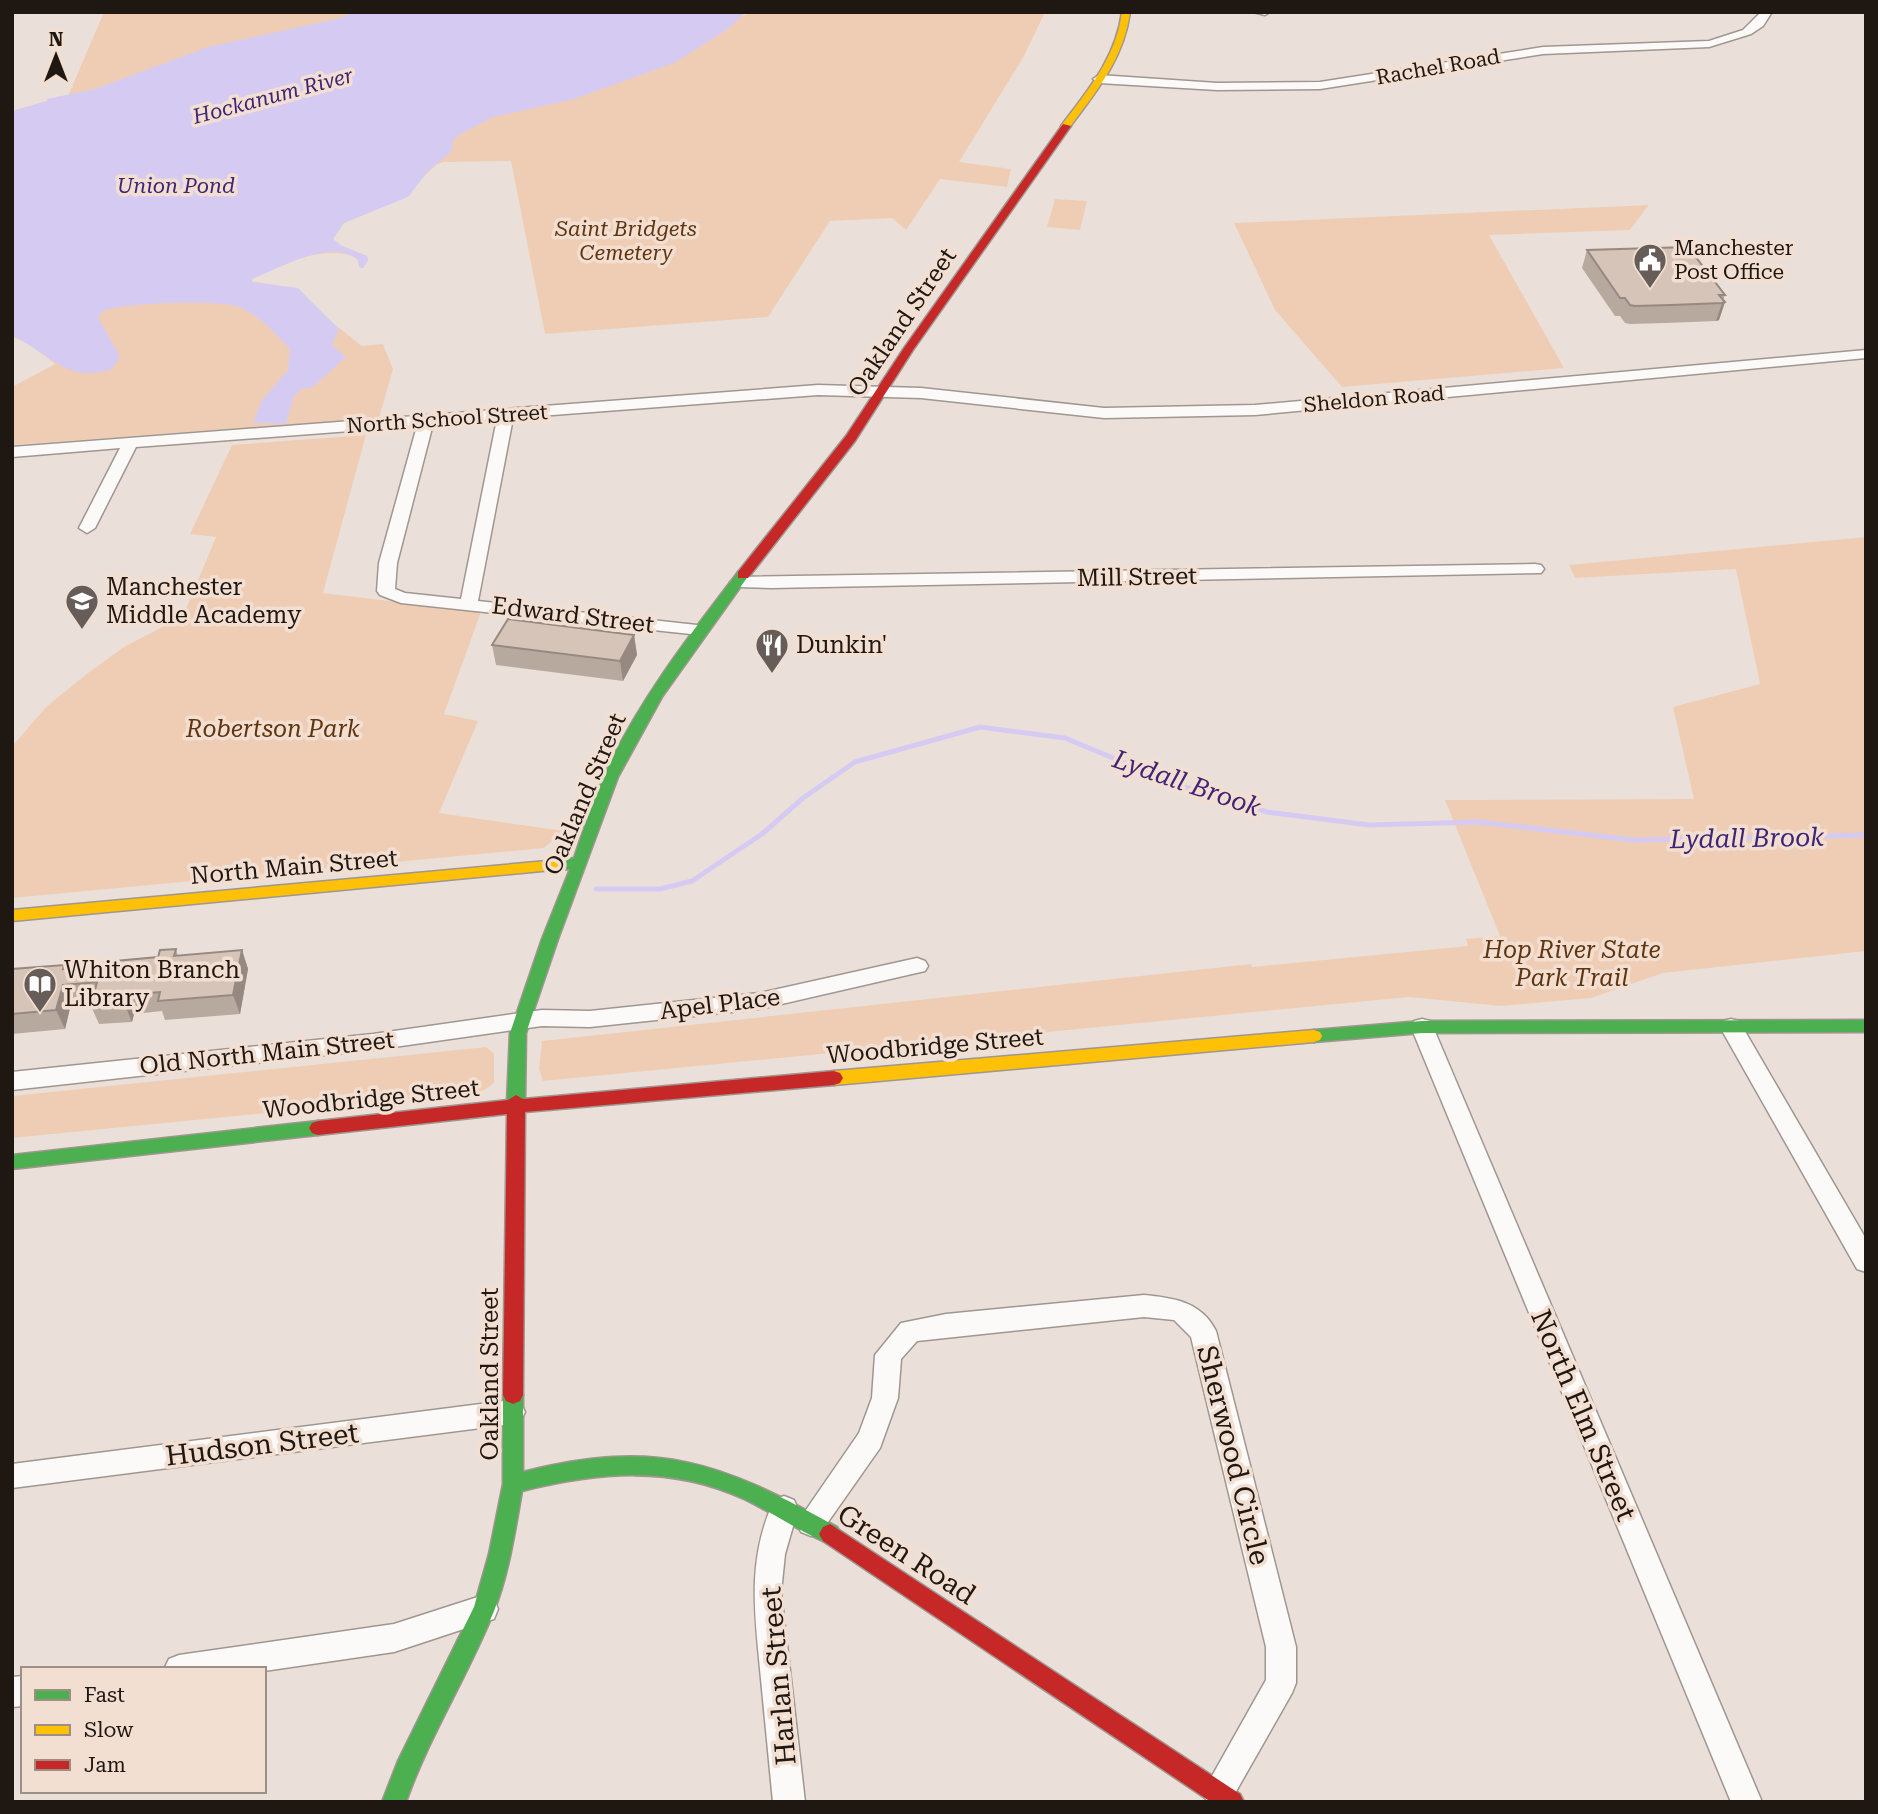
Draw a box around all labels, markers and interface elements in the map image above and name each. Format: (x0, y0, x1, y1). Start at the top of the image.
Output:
north arrow (21, 21, 91, 91)
text: N (49, 28, 64, 51)
street label: Rachel Road (1374, 44, 1502, 90)
water label: Hockanum River (189, 63, 356, 129)
water label: Union Pond (117, 174, 235, 198)
park label: Saint Bridgets Cemetery (554, 217, 697, 265)
place label: Manchester Post Office (1674, 236, 1794, 284)
public building icon: Manchester Post Office (1631, 241, 1669, 290)
street label: Oakland Street (842, 242, 962, 401)
street label: Sheldon Road (1303, 381, 1446, 417)
street label: North School Street (346, 400, 549, 438)
street label: Mill Street (1077, 562, 1197, 592)
place label: Manchester Middle Academy (106, 573, 302, 629)
school or university icon: Manchester Middle Academy (63, 582, 101, 631)
street label: Edward Street (490, 591, 656, 639)
restaurant icon: Dunkin' (753, 626, 791, 675)
place label: Dunkin' (796, 631, 887, 659)
street label: Oakland Street (538, 709, 632, 879)
park label: Robertson Park (185, 715, 360, 743)
water label: Lydall Brook (1108, 743, 1266, 823)
water label: Lydall Brook (1668, 822, 1825, 854)
street label: North Main Street (189, 844, 399, 890)
park label: Hop River State Park Trail (1482, 936, 1661, 992)
place label: Whiton Branch Library (64, 956, 240, 1012)
library icon: Whiton Branch Library (21, 965, 59, 1014)
street label: Apel Place (658, 983, 782, 1025)
street label: Woodbridge Street (825, 1023, 1045, 1069)
street label: Old North Main Street (138, 1026, 396, 1080)
street label: Woodbridge Street (261, 1074, 481, 1124)
street label: Oakland Street (476, 1288, 504, 1460)
street label: North Elm Street (1524, 1305, 1643, 1526)
street label: Sherwood Circle (1190, 1342, 1277, 1568)
street label: Hudson Street (164, 1416, 361, 1473)
street label: Green Road (831, 1498, 982, 1611)
street label: Harlan Street (754, 1585, 803, 1767)
legend (21, 1667, 266, 1793)
text: Fast (84, 1683, 125, 1707)
text: Slow (84, 1718, 134, 1742)
text: Jam (84, 1753, 126, 1777)

